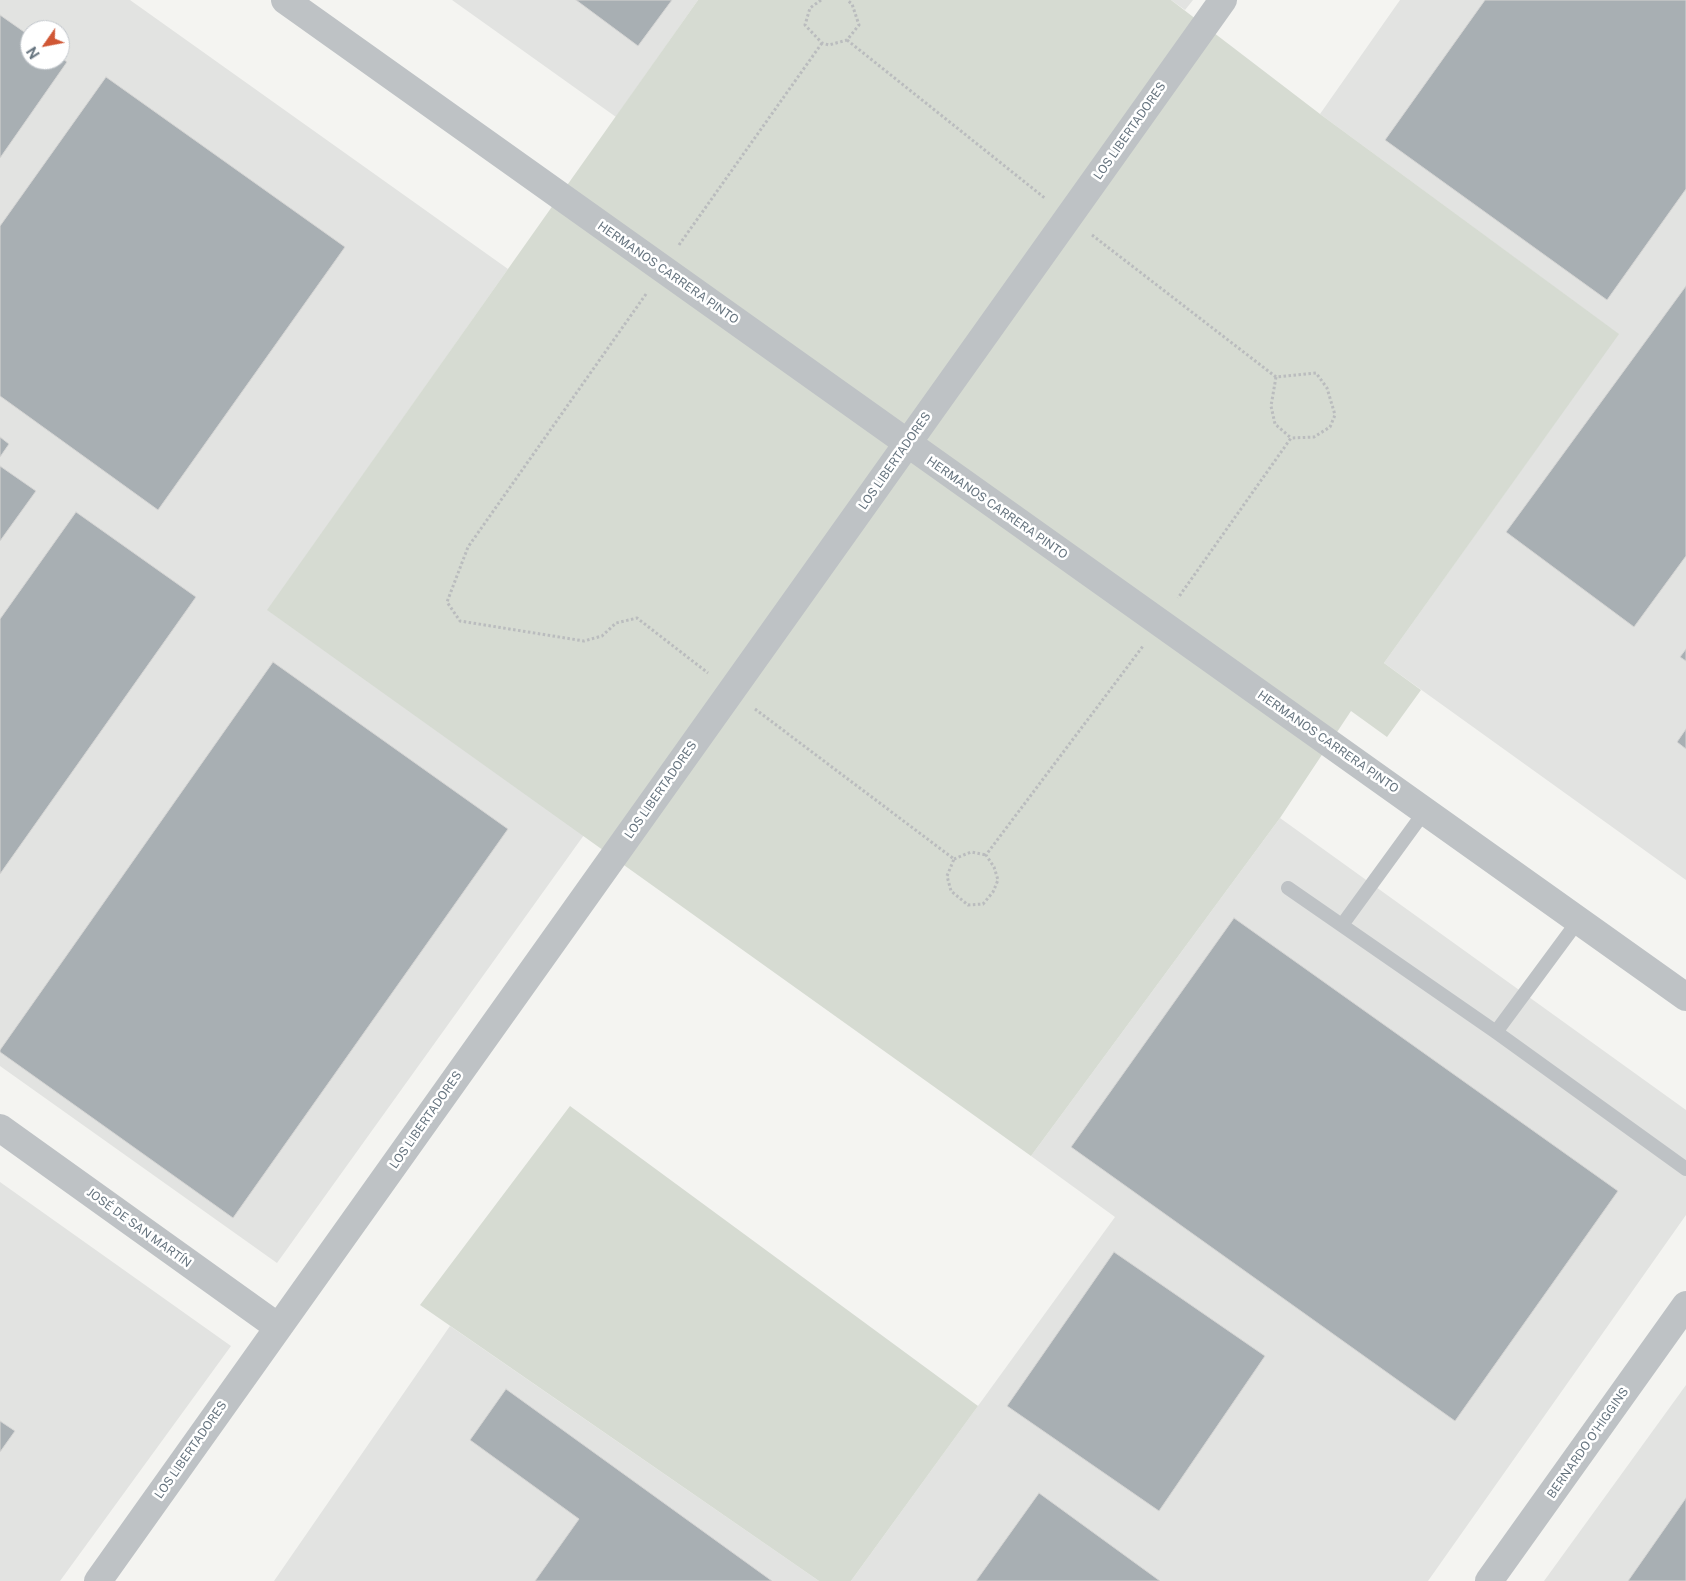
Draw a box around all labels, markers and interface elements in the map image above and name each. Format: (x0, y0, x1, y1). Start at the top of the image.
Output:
north arrow (20, 20, 70, 70)
text: N (24, 44, 43, 62)
street label: LOS LIBERTADORES (1091, 79, 1169, 183)
street label: HERMANOS CARRERA PINTO (595, 219, 741, 327)
street label: LOS LIBERTADORES (856, 409, 934, 513)
street label: HERMANOS CARRERA PINTO (924, 454, 1070, 562)
street label: HERMANOS CARRERA PINTO (1255, 688, 1401, 796)
street label: LOS LIBERTADORES (622, 738, 700, 842)
street label: LOS LIBERTADORES (387, 1068, 465, 1172)
street label: JOSÉ DE SAN MARTÍN (84, 1185, 194, 1271)
street label: BERNARDO O'HIGGINS (1544, 1385, 1632, 1501)
street label: LOS LIBERTADORES (152, 1398, 230, 1502)

